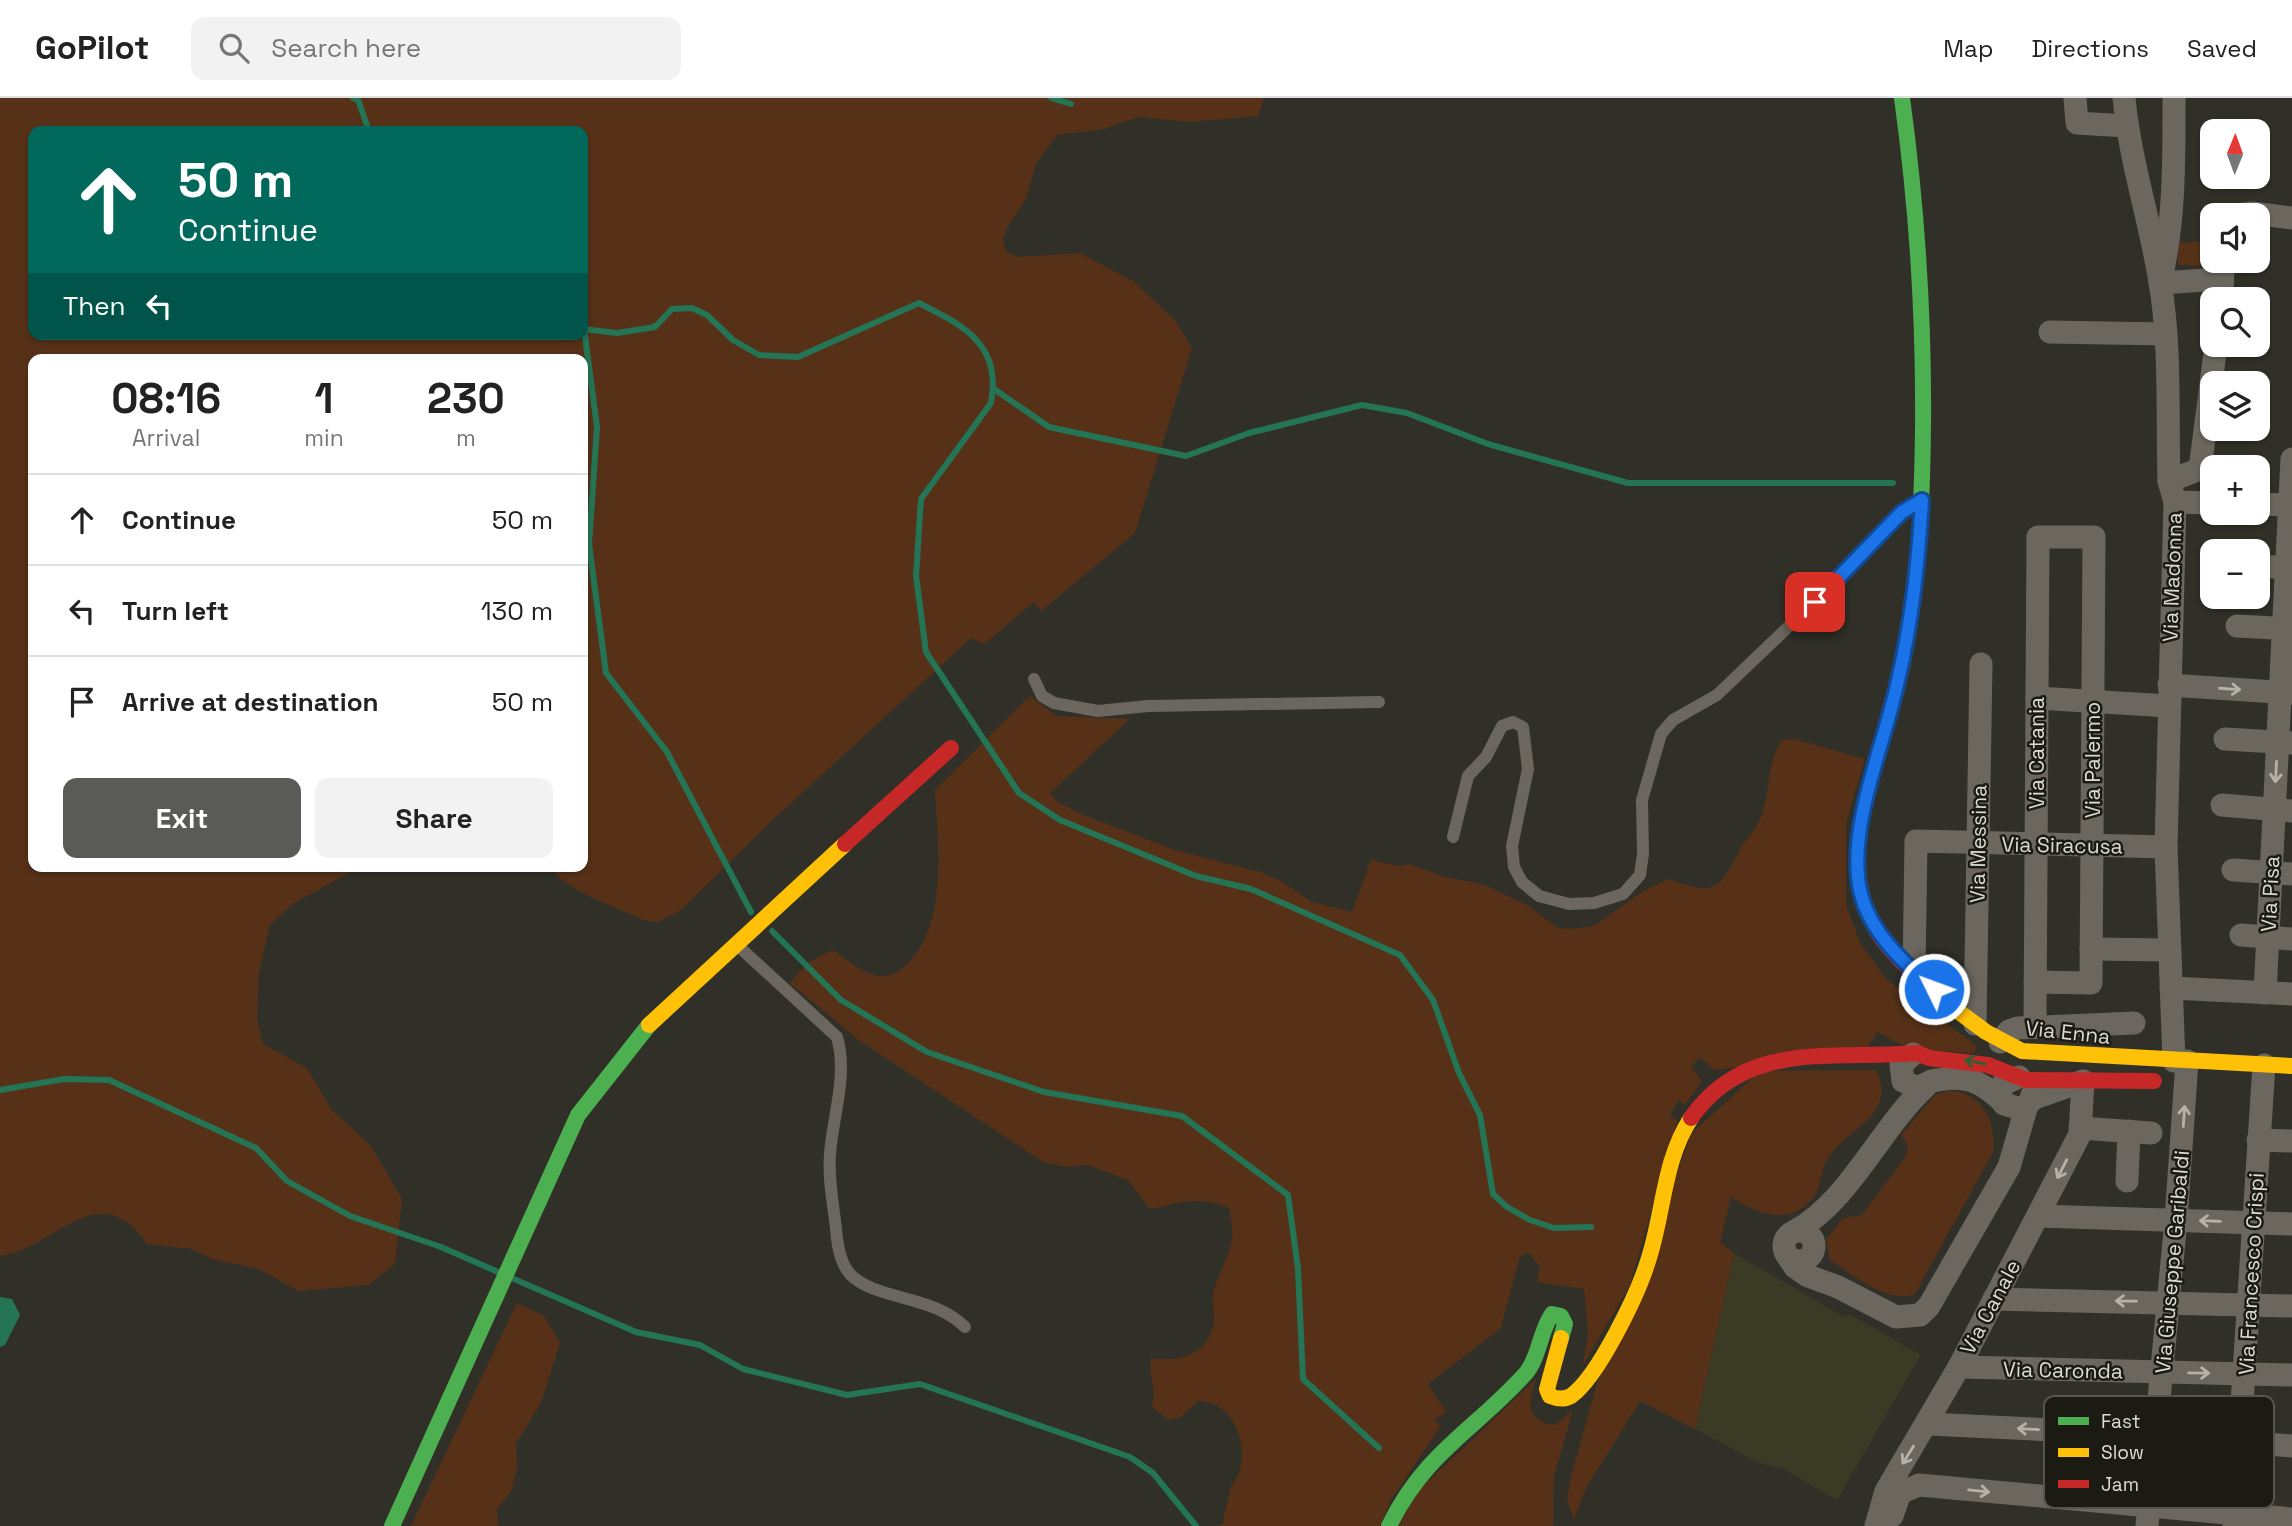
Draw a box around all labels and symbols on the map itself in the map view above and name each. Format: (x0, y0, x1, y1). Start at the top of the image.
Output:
north arrow (2200, 119, 2270, 189)
street label: Via Madonna (2156, 512, 2188, 642)
pin (1785, 572, 1845, 632)
one-way arrow (2219, 683, 2241, 696)
street label: Via Catania (2023, 697, 2050, 809)
street label: Via Palermo (2079, 702, 2106, 818)
one-way arrow (2270, 761, 2283, 784)
street label: Via Messina (1963, 785, 1993, 903)
street label: Via Siracusa (2001, 830, 2123, 860)
street label: Via Pisa (2255, 855, 2285, 933)
position arrow (1897, 952, 1971, 1026)
street label: Via Enna (2024, 1014, 2112, 1050)
one-way arrow (1964, 1055, 1987, 1068)
one-way arrow (2178, 1106, 2191, 1128)
street label: Via Giuseppe Garibaldi (2149, 1149, 2195, 1375)
one-way arrow (2055, 1158, 2069, 1179)
street label: Via Francesco Crispi (2232, 1172, 2270, 1376)
one-way arrow (2198, 1215, 2221, 1228)
street label: Via Canale (1954, 1255, 2026, 1359)
one-way arrow (2115, 1294, 2138, 1308)
street label: Via Caronda (2003, 1355, 2123, 1385)
one-way arrow (2187, 1367, 2210, 1380)
legend (2044, 1396, 2274, 1508)
text: Fast (2101, 1409, 2141, 1434)
one-way arrow (2017, 1423, 2040, 1436)
text: Slow (2101, 1440, 2144, 1465)
one-way arrow (1901, 1445, 1915, 1465)
text: Jam (2101, 1472, 2139, 1497)
one-way arrow (1967, 1485, 1990, 1498)

